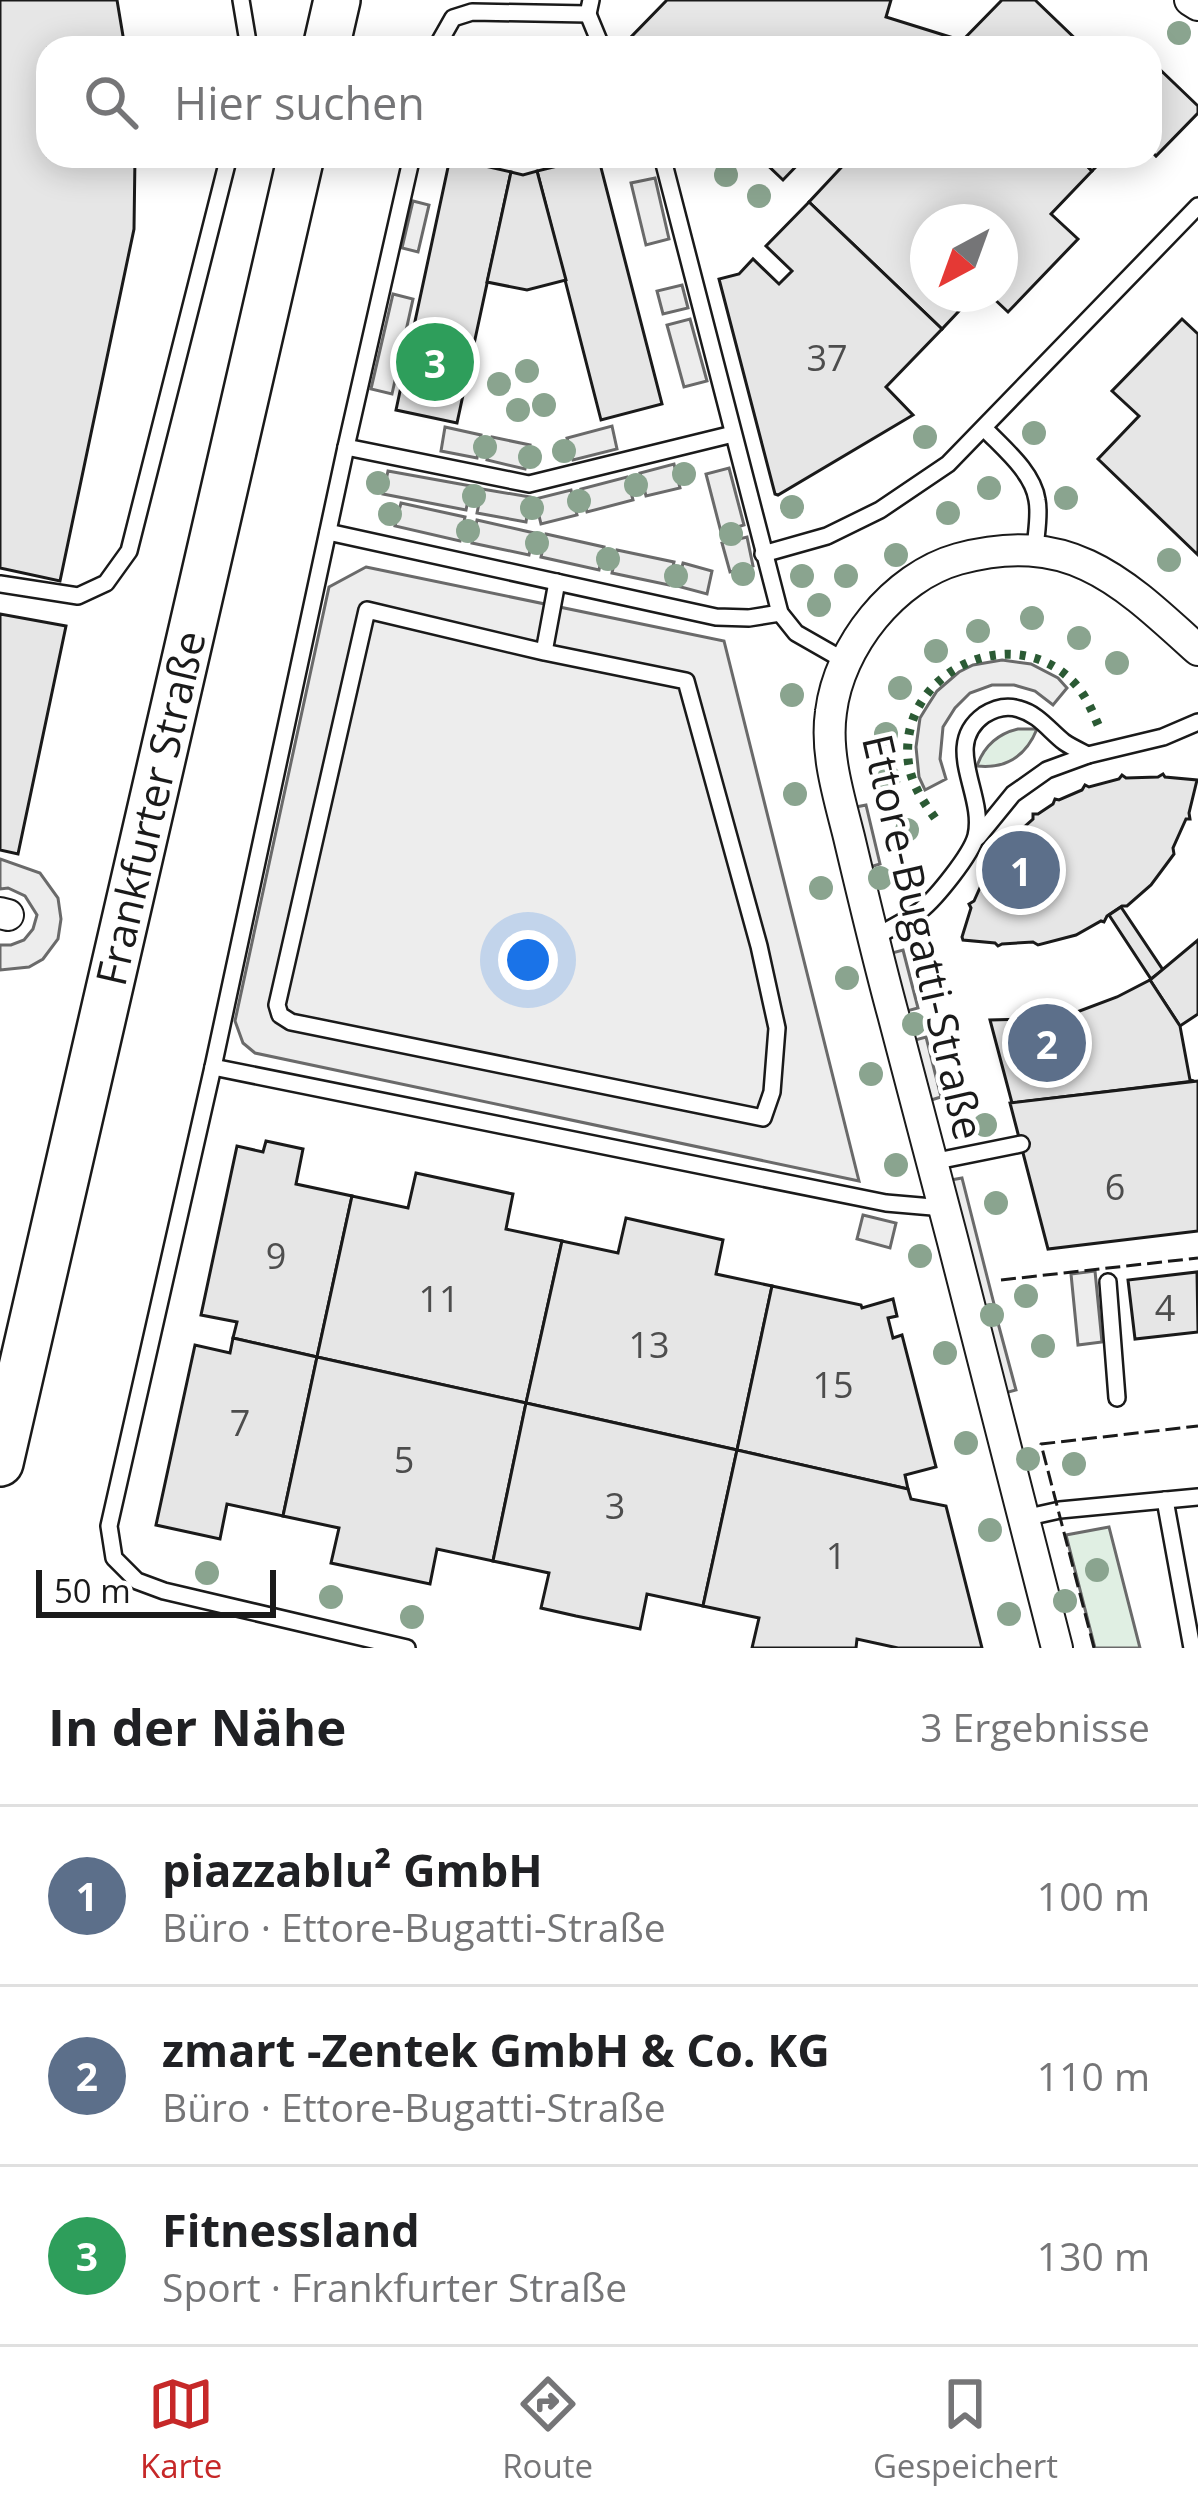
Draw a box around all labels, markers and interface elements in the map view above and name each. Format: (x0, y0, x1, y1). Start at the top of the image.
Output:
search box (36, 36, 1162, 168)
icon: search (78, 69, 144, 135)
text: Hier suchen (174, 72, 425, 133)
north arrow (910, 204, 1018, 312)
pin: 3 (396, 317, 474, 407)
house number: 37 (806, 333, 848, 382)
street label: Frankfurter Straße (81, 625, 218, 991)
street label: Ettore-Bugatti-Straße (850, 728, 999, 1145)
pin: 1 (982, 825, 1060, 915)
your location (498, 930, 558, 990)
pin: 2 (1008, 998, 1086, 1088)
house number: 6 (1105, 1162, 1125, 1211)
house number: 9 (266, 1231, 286, 1280)
house number: 11 (418, 1274, 460, 1323)
house number: 4 (1155, 1283, 1175, 1332)
house number: 13 (628, 1320, 670, 1369)
house number: 15 (812, 1360, 854, 1409)
house number: 7 (230, 1398, 250, 1447)
house number: 5 (394, 1435, 414, 1484)
house number: 3 (605, 1481, 625, 1530)
house number: 1 (826, 1531, 846, 1580)
scale bar (36, 1564, 276, 1617)
text: 50 m (54, 1568, 131, 1613)
text: In der Nähe (48, 1691, 346, 1761)
text: 3 Ergebnisse (920, 1700, 1150, 1753)
text: piazzablu² GmbH (162, 1839, 543, 1900)
text: 1 (76, 1869, 98, 1922)
text: 100 m (1037, 1869, 1150, 1922)
text: Büro · Ettore-Bugatti-Straße (162, 1900, 666, 1953)
text: zmart -Zentek GmbH & Co. KG (162, 2019, 830, 2080)
text: 2 (76, 2049, 98, 2102)
text: 110 m (1037, 2049, 1150, 2102)
text: Büro · Ettore-Bugatti-Straße (162, 2080, 666, 2133)
text: Fitnessland (162, 2199, 420, 2260)
text: 3 (76, 2229, 98, 2282)
text: 130 m (1037, 2229, 1150, 2282)
text: Sport · Frankfurter Straße (162, 2260, 627, 2313)
tab: Karte (140, 2371, 222, 2488)
tab: Route (502, 2371, 593, 2488)
tab: Gespeichert (873, 2371, 1058, 2488)

